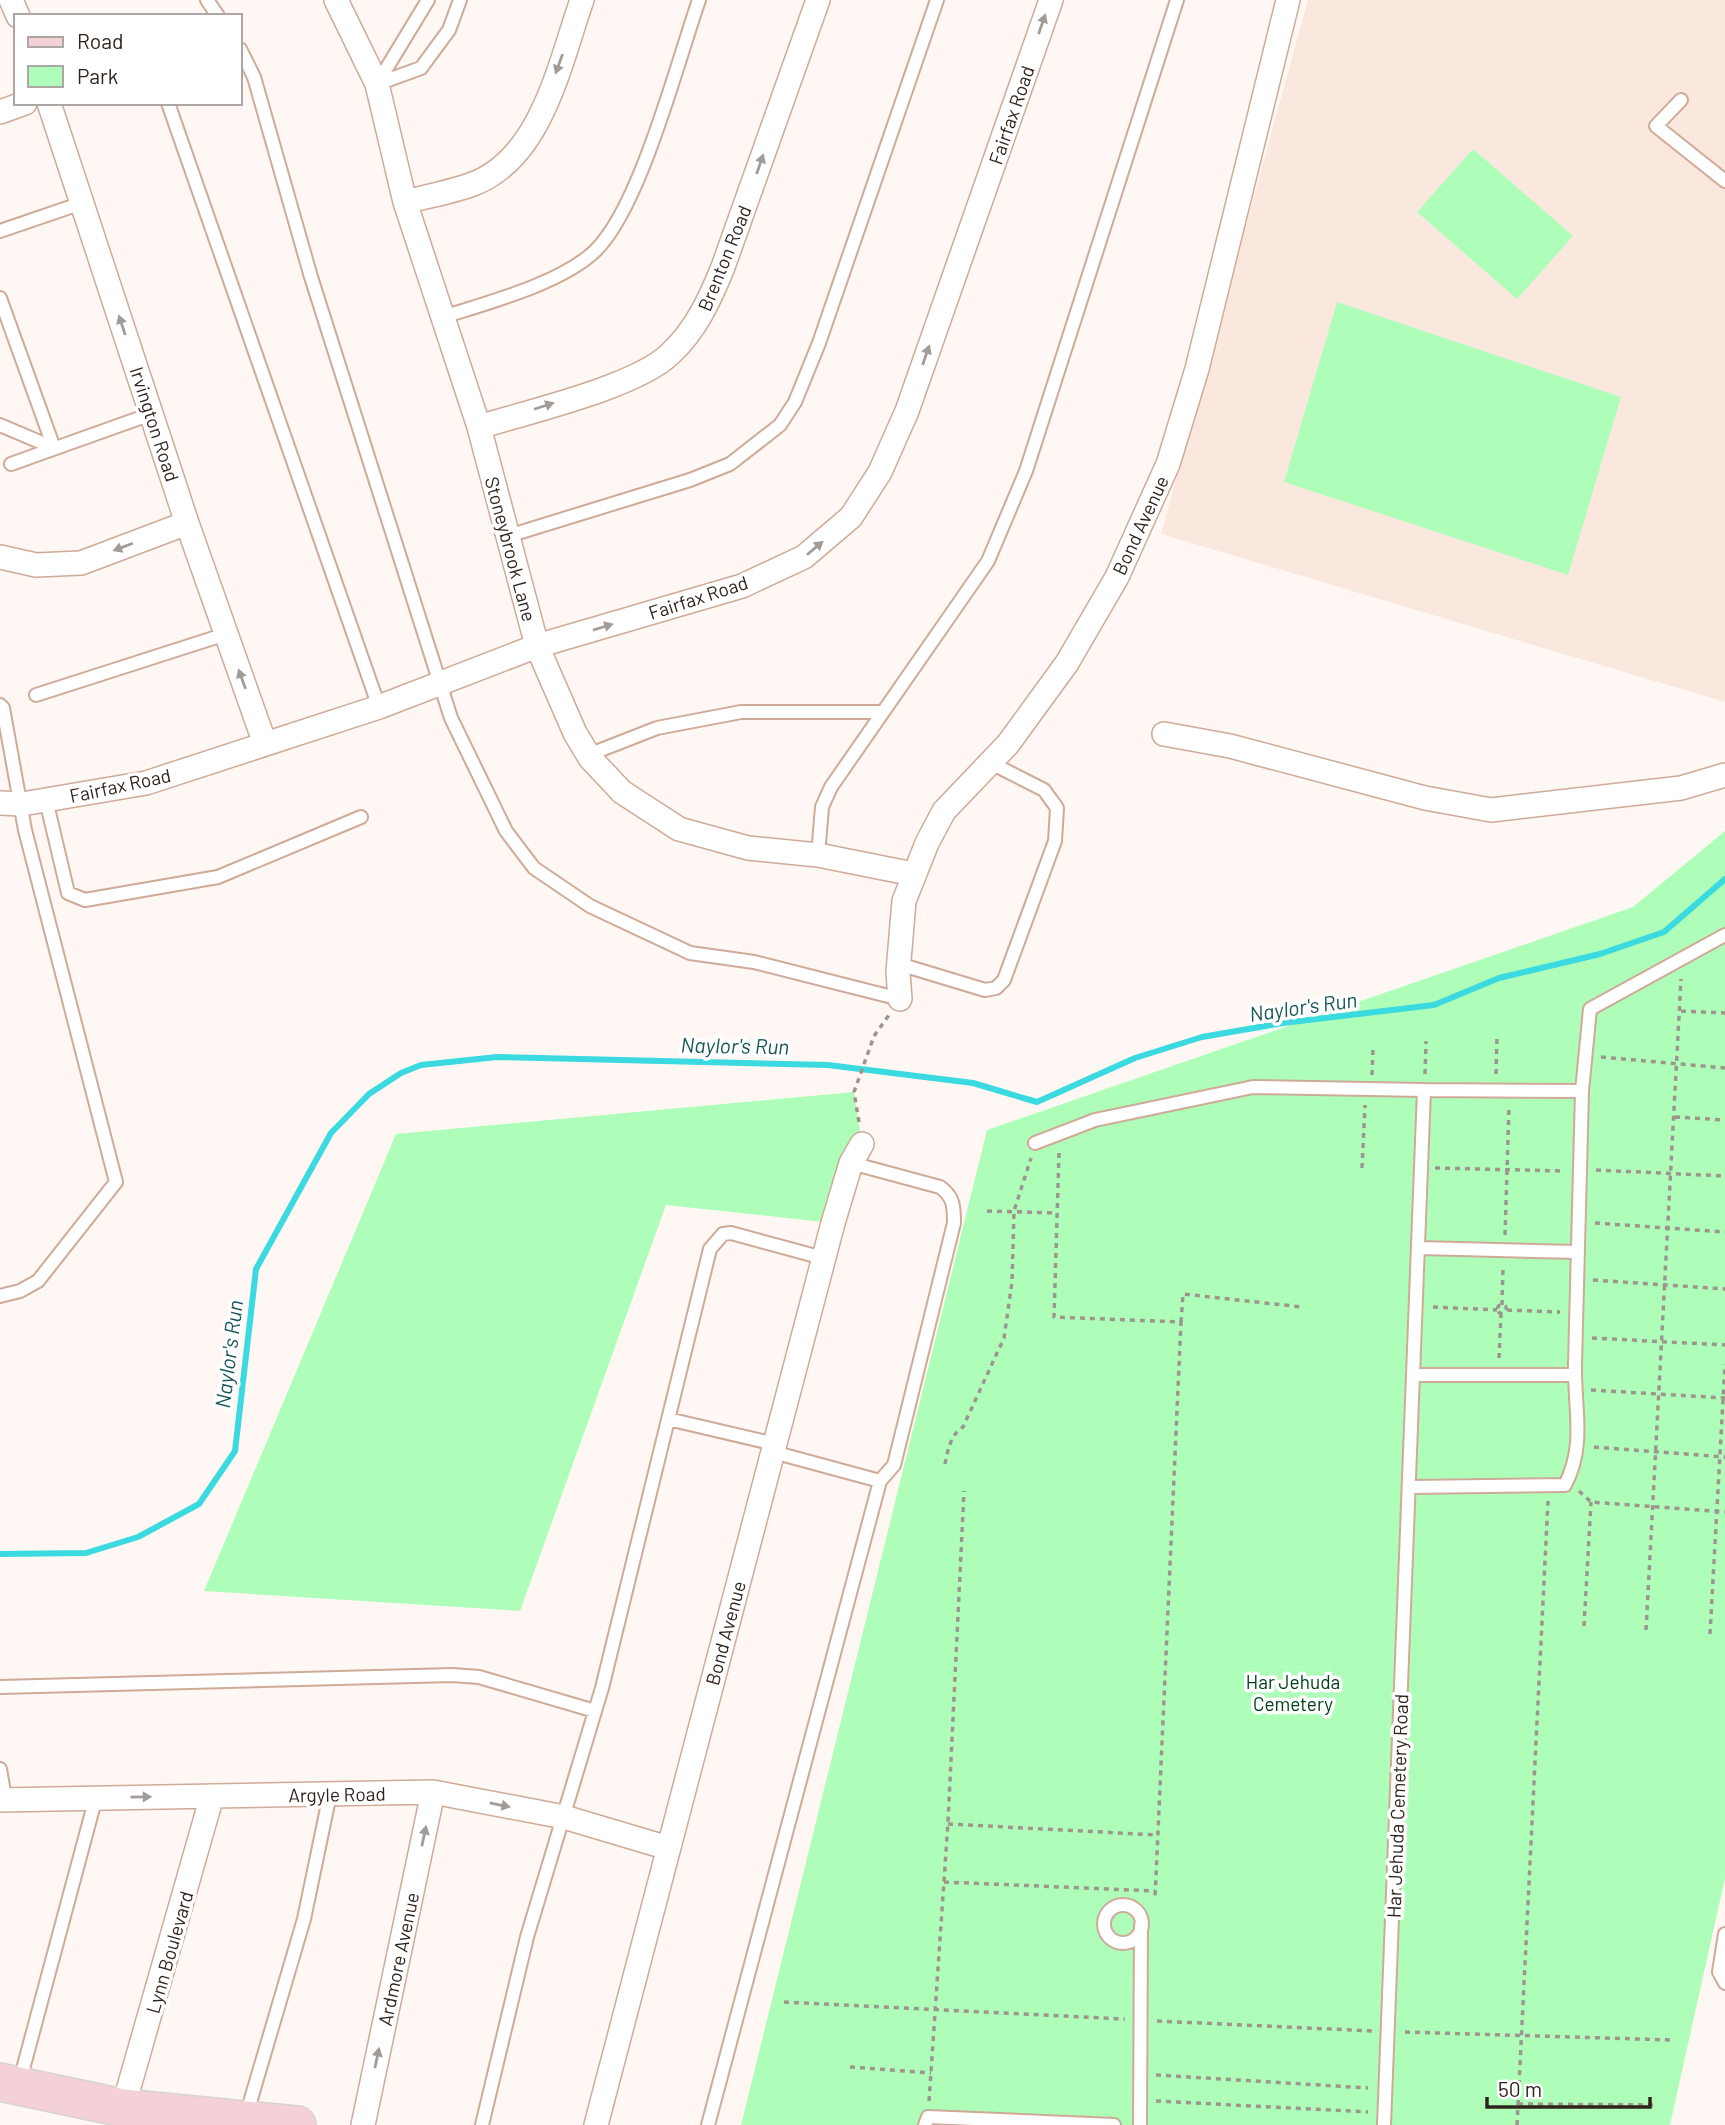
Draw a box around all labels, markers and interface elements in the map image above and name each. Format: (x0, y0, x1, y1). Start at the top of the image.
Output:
legend (14, 14, 242, 105)
one-way arrow (1037, 14, 1048, 35)
text: Road (77, 28, 123, 53)
one-way arrow (554, 54, 565, 75)
text: Park (77, 63, 118, 88)
street label: Fairfax Road (983, 63, 1039, 167)
one-way arrow (755, 154, 766, 175)
street label: Brenton Road (692, 202, 756, 314)
one-way arrow (116, 314, 127, 335)
one-way arrow (921, 344, 932, 365)
street label: Irvington Road (126, 364, 184, 484)
one-way arrow (534, 401, 555, 411)
street label: Bond Avenue (1107, 472, 1173, 578)
street label: Stoneybrook Lane (481, 474, 541, 624)
one-way arrow (806, 541, 823, 556)
one-way arrow (113, 542, 134, 553)
street label: Fairfax Road (645, 570, 751, 624)
one-way arrow (592, 622, 613, 632)
one-way arrow (236, 669, 247, 690)
street label: Fairfax Road (67, 763, 173, 807)
water label: Naylor's Run (1248, 986, 1358, 1026)
water label: Naylor's Run (681, 1032, 789, 1058)
water label: Naylor's Run (209, 1299, 247, 1409)
street label: Bond Avenue (700, 1578, 750, 1688)
park label: Har Jehuda Cemetery (1246, 1670, 1340, 1715)
street label: Har Jehuda Cemetery Road (1382, 1694, 1412, 1918)
street label: Argyle Road (288, 1782, 386, 1806)
one-way arrow (131, 1791, 153, 1803)
one-way arrow (489, 1800, 511, 1811)
one-way arrow (418, 1825, 429, 1847)
street label: Lynn Boulevard (141, 1888, 197, 2016)
street label: Ardmore Avenue (373, 1890, 423, 2028)
one-way arrow (371, 2047, 382, 2069)
scale bar (1487, 2066, 1650, 2110)
text: 50 m (1498, 2076, 1542, 2101)

